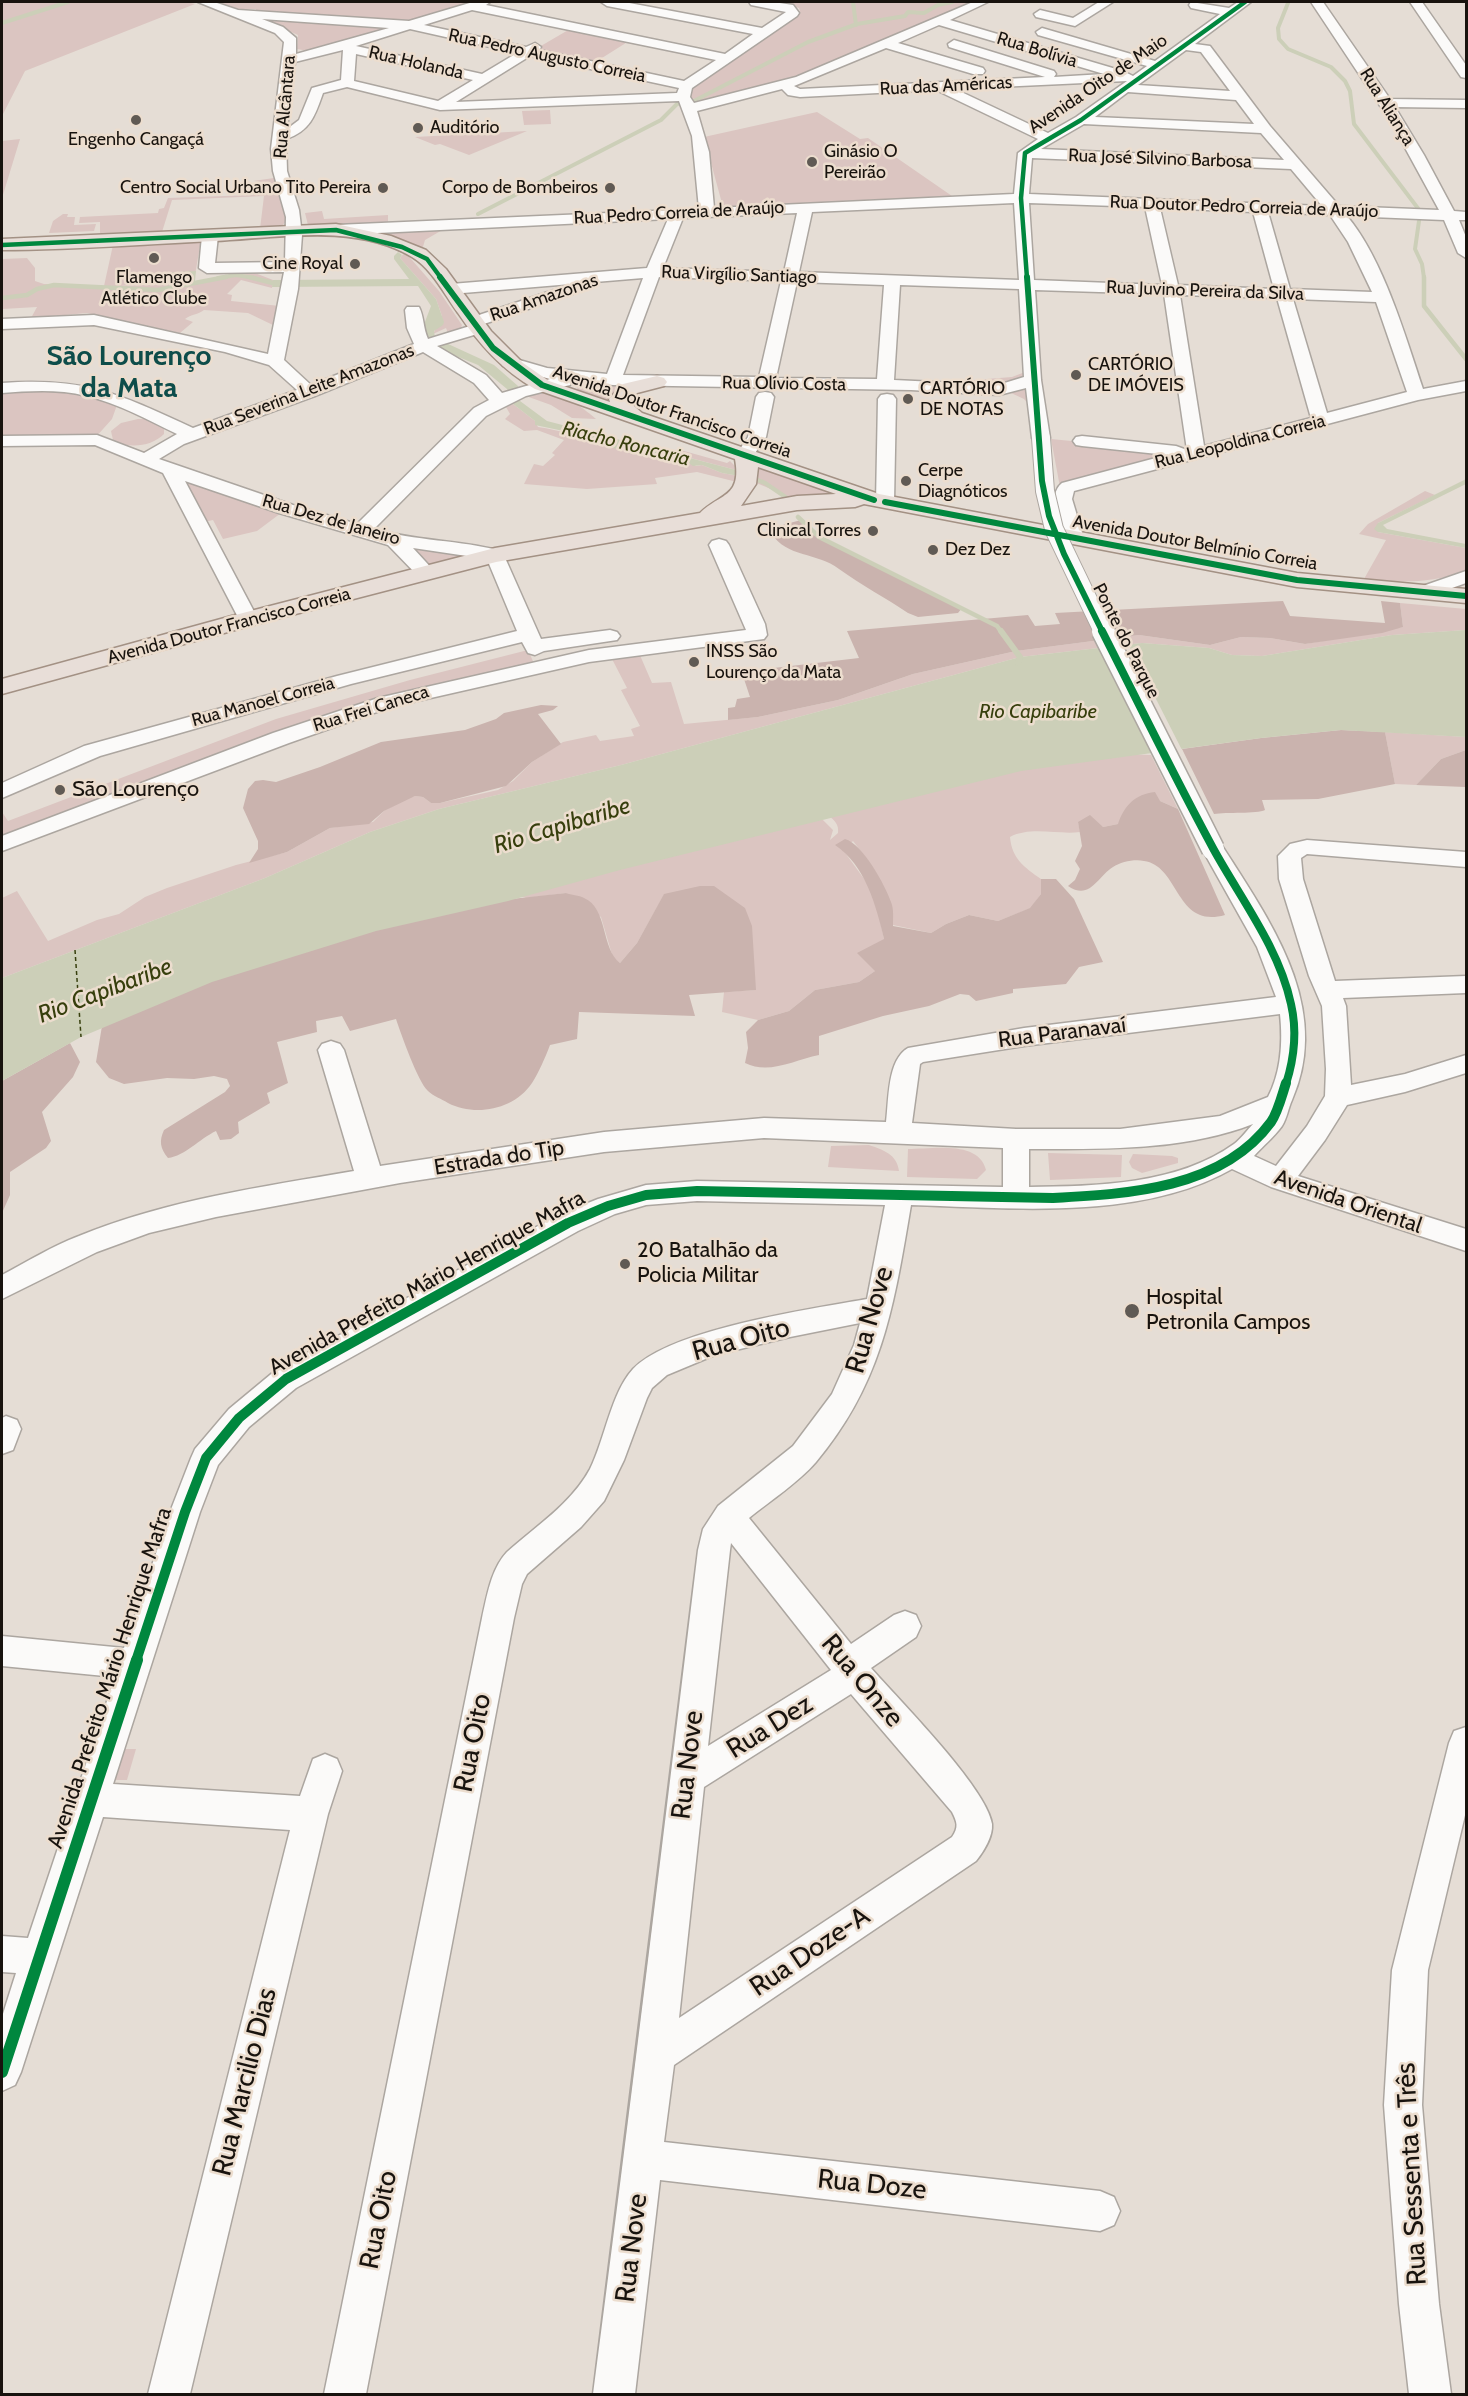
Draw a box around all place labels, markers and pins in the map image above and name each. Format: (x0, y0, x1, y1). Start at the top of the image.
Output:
marker: Engenho Cangaçá (129, 113, 143, 127)
place label: Auditório (430, 117, 499, 139)
marker: Auditório (411, 121, 425, 135)
place label: Engenho Cangaçá (68, 129, 204, 151)
place label: Ginásio O Pereirão (824, 141, 898, 184)
marker: Ginásio O Pereirão (805, 155, 819, 169)
place label: Centro Social Urbano Tito Pereira (120, 177, 371, 199)
place label: Corpo de Bombeiros (442, 177, 598, 199)
marker: Centro Social Urbano Tito Pereira (376, 181, 390, 195)
marker: Corpo de Bombeiros (603, 181, 617, 195)
marker: Flamengo Atlético Clube (147, 251, 161, 265)
place label: Cine Royal (262, 253, 343, 275)
marker: Cine Royal (348, 257, 362, 271)
place label: Flamengo Atlético Clube (101, 267, 207, 310)
place label: CARTÓRIO DE IMÓVEIS (1088, 354, 1184, 397)
marker: CARTÓRIO DE IMÓVEIS (1069, 368, 1083, 382)
place label: CARTÓRIO DE NOTAS (920, 378, 1005, 420)
marker: CARTÓRIO DE NOTAS (901, 392, 915, 406)
place label: Cerpe Diagnóticos (918, 460, 1007, 502)
marker: Cerpe Diagnóticos (899, 474, 913, 488)
place label: Clinical Torres (757, 520, 861, 542)
marker: Clinical Torres (866, 524, 880, 538)
place label: Dez Dez (945, 539, 1010, 561)
marker: Dez Dez (926, 543, 940, 557)
place label: INSS São Lourenço da Mata (706, 641, 841, 684)
marker: INSS São Lourenço da Mata (687, 655, 701, 669)
place label: São Lourenço (72, 777, 199, 803)
marker: São Lourenço (53, 783, 67, 797)
place label: 20 Batalhão da Policia Militar (637, 1238, 778, 1290)
marker: 20 Batalhão da Policia Militar (618, 1257, 632, 1271)
place label: Hospital Petronila Campos (1146, 1285, 1310, 1336)
marker: Hospital Petronila Campos (1123, 1302, 1141, 1320)

